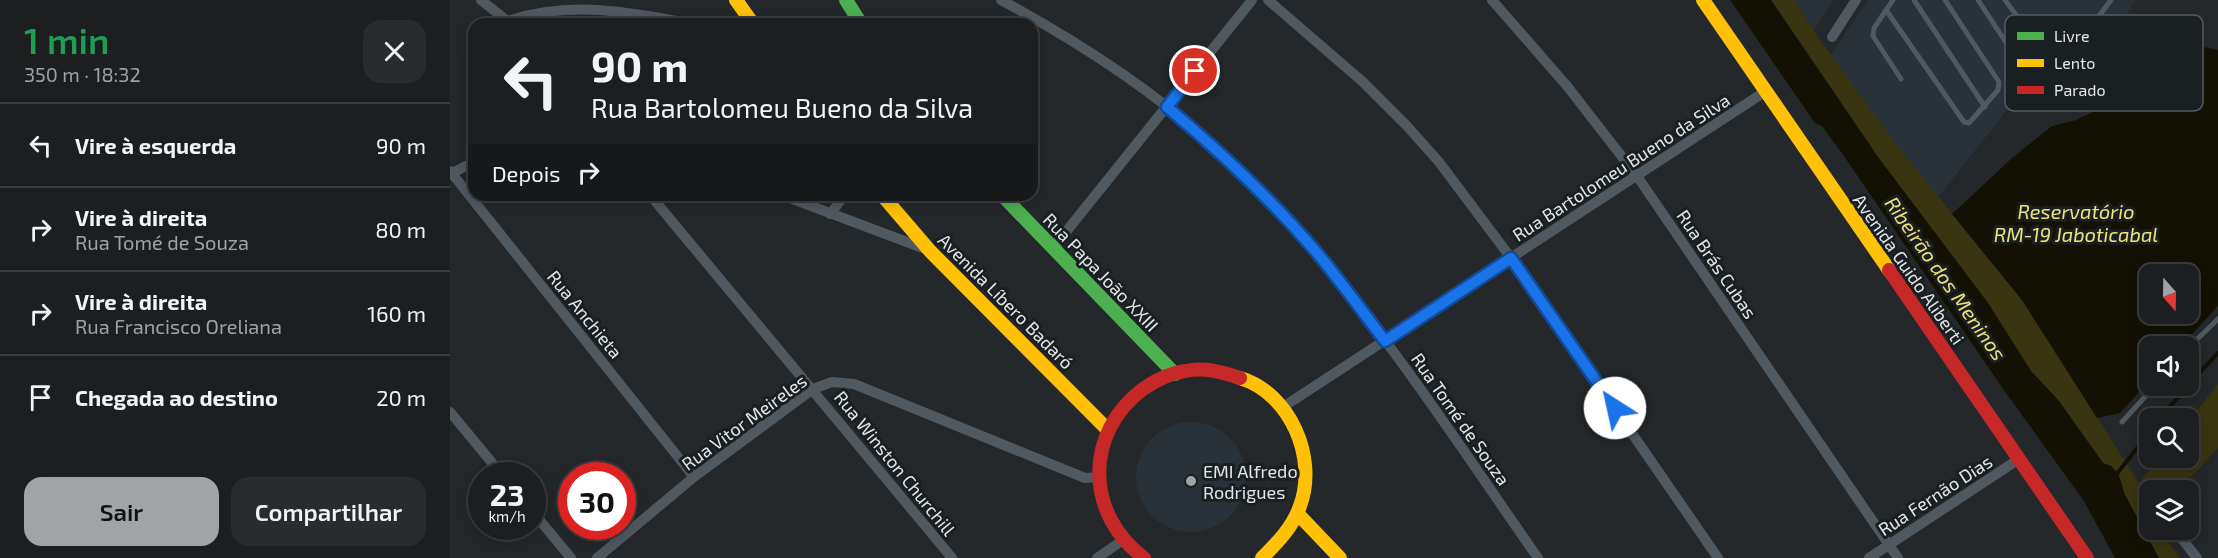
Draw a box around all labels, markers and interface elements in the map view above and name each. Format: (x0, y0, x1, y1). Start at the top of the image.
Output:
legend (2005, 15, 2203, 111)
text: 1 min (24, 18, 109, 61)
button: close (363, 20, 426, 83)
text: Livre (2054, 26, 2089, 45)
text: 90 m (591, 40, 688, 90)
icon: left (492, 42, 570, 120)
pin (1169, 45, 1220, 96)
text: Lento (2054, 53, 2095, 72)
icon: arrive (1178, 54, 1211, 87)
text: 350 m · 18:32 (24, 62, 141, 86)
text: Parado (2054, 80, 2106, 99)
street label: Rua Bartolomeu Bueno da Silva (1508, 88, 1734, 246)
text: Rua Bartolomeu Bueno da Silva (591, 91, 973, 123)
icon: left (24, 129, 57, 162)
text: Vire à esquerda (75, 132, 236, 158)
text: 90 m (376, 132, 426, 158)
icon: right (572, 156, 605, 189)
text: Depois (492, 160, 560, 186)
street label: Avenida Guido Aliberti (1849, 190, 1969, 348)
water label: Ribeirão dos Meninos (1880, 192, 2012, 364)
water label: Reservatório RM-19 Jaboticabal (1994, 199, 2158, 246)
text: Vire à direita (75, 204, 207, 230)
street label: Rua Brás Cubas (1673, 205, 1761, 323)
street label: Rua Papa João XXIII (1039, 208, 1163, 336)
icon: right (24, 213, 57, 246)
text: 80 m (375, 216, 426, 242)
street label: Avenida Líbero Badaró (934, 229, 1078, 373)
text: Rua Tomé de Souza (75, 230, 249, 254)
north arrow (2139, 264, 2199, 324)
map controls (2139, 264, 2199, 540)
street label: Rua Anchieta (543, 266, 627, 362)
text: Vire à direita (75, 288, 207, 314)
icon: right (24, 297, 57, 330)
text: 160 m (367, 300, 426, 326)
text: Rua Francisco Oreliana (75, 314, 282, 338)
button: sound (2139, 336, 2199, 396)
street label: Rua Tomé de Souza (1407, 349, 1515, 489)
street label: Rua Vitor Meireles (677, 369, 811, 475)
position arrow (1583, 376, 1647, 440)
icon: arrive (24, 381, 57, 414)
text: Chegada ao destino (75, 384, 278, 410)
text: 20 m (376, 384, 426, 410)
street label: Rua Winston Churchill (830, 386, 961, 540)
button: search (2139, 408, 2199, 468)
street label: Rua Fernão Dias (1874, 450, 1996, 540)
place label: EMI Alfredo Rodrigues (1203, 460, 1298, 503)
speed limit sign: 30 (558, 462, 636, 540)
marker: EMI Alfredo Rodrigues (1184, 474, 1198, 488)
text: 23 (490, 476, 524, 512)
button: Sair (24, 477, 219, 546)
button: Compartilhar (231, 477, 426, 546)
button: layers (2139, 480, 2199, 540)
text: km/h (488, 507, 526, 525)

